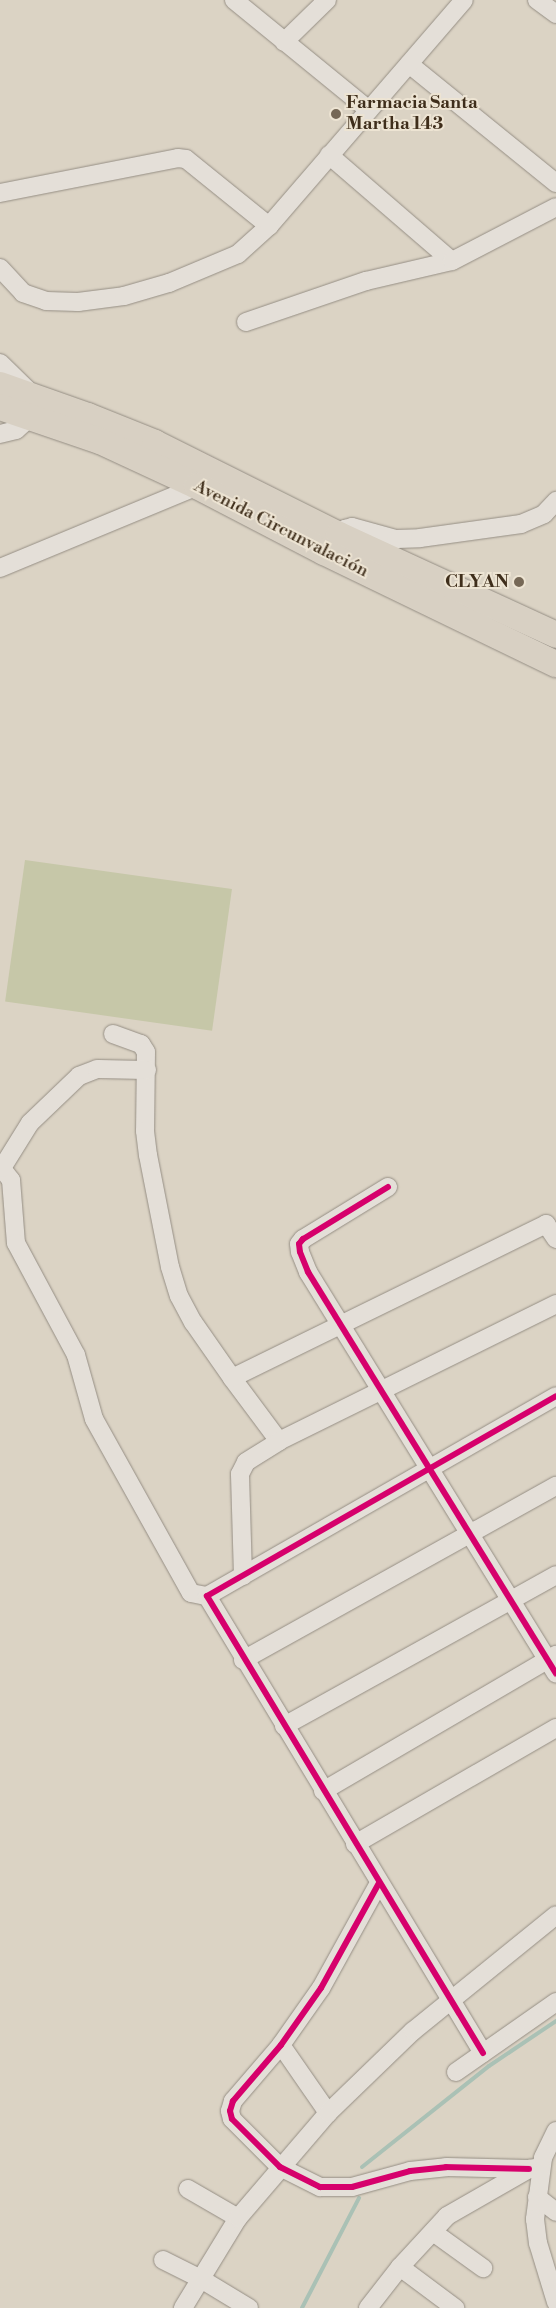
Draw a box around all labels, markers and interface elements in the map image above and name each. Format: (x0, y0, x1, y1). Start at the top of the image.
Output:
place label: Farmacia Santa Martha 143 (346, 93, 478, 136)
marker: Farmacia Santa Martha 143 (330, 108, 342, 120)
street label: Avenida Circunvalación (190, 476, 372, 582)
place label: CLYAN (445, 571, 509, 593)
marker: CLYAN (513, 576, 525, 588)

